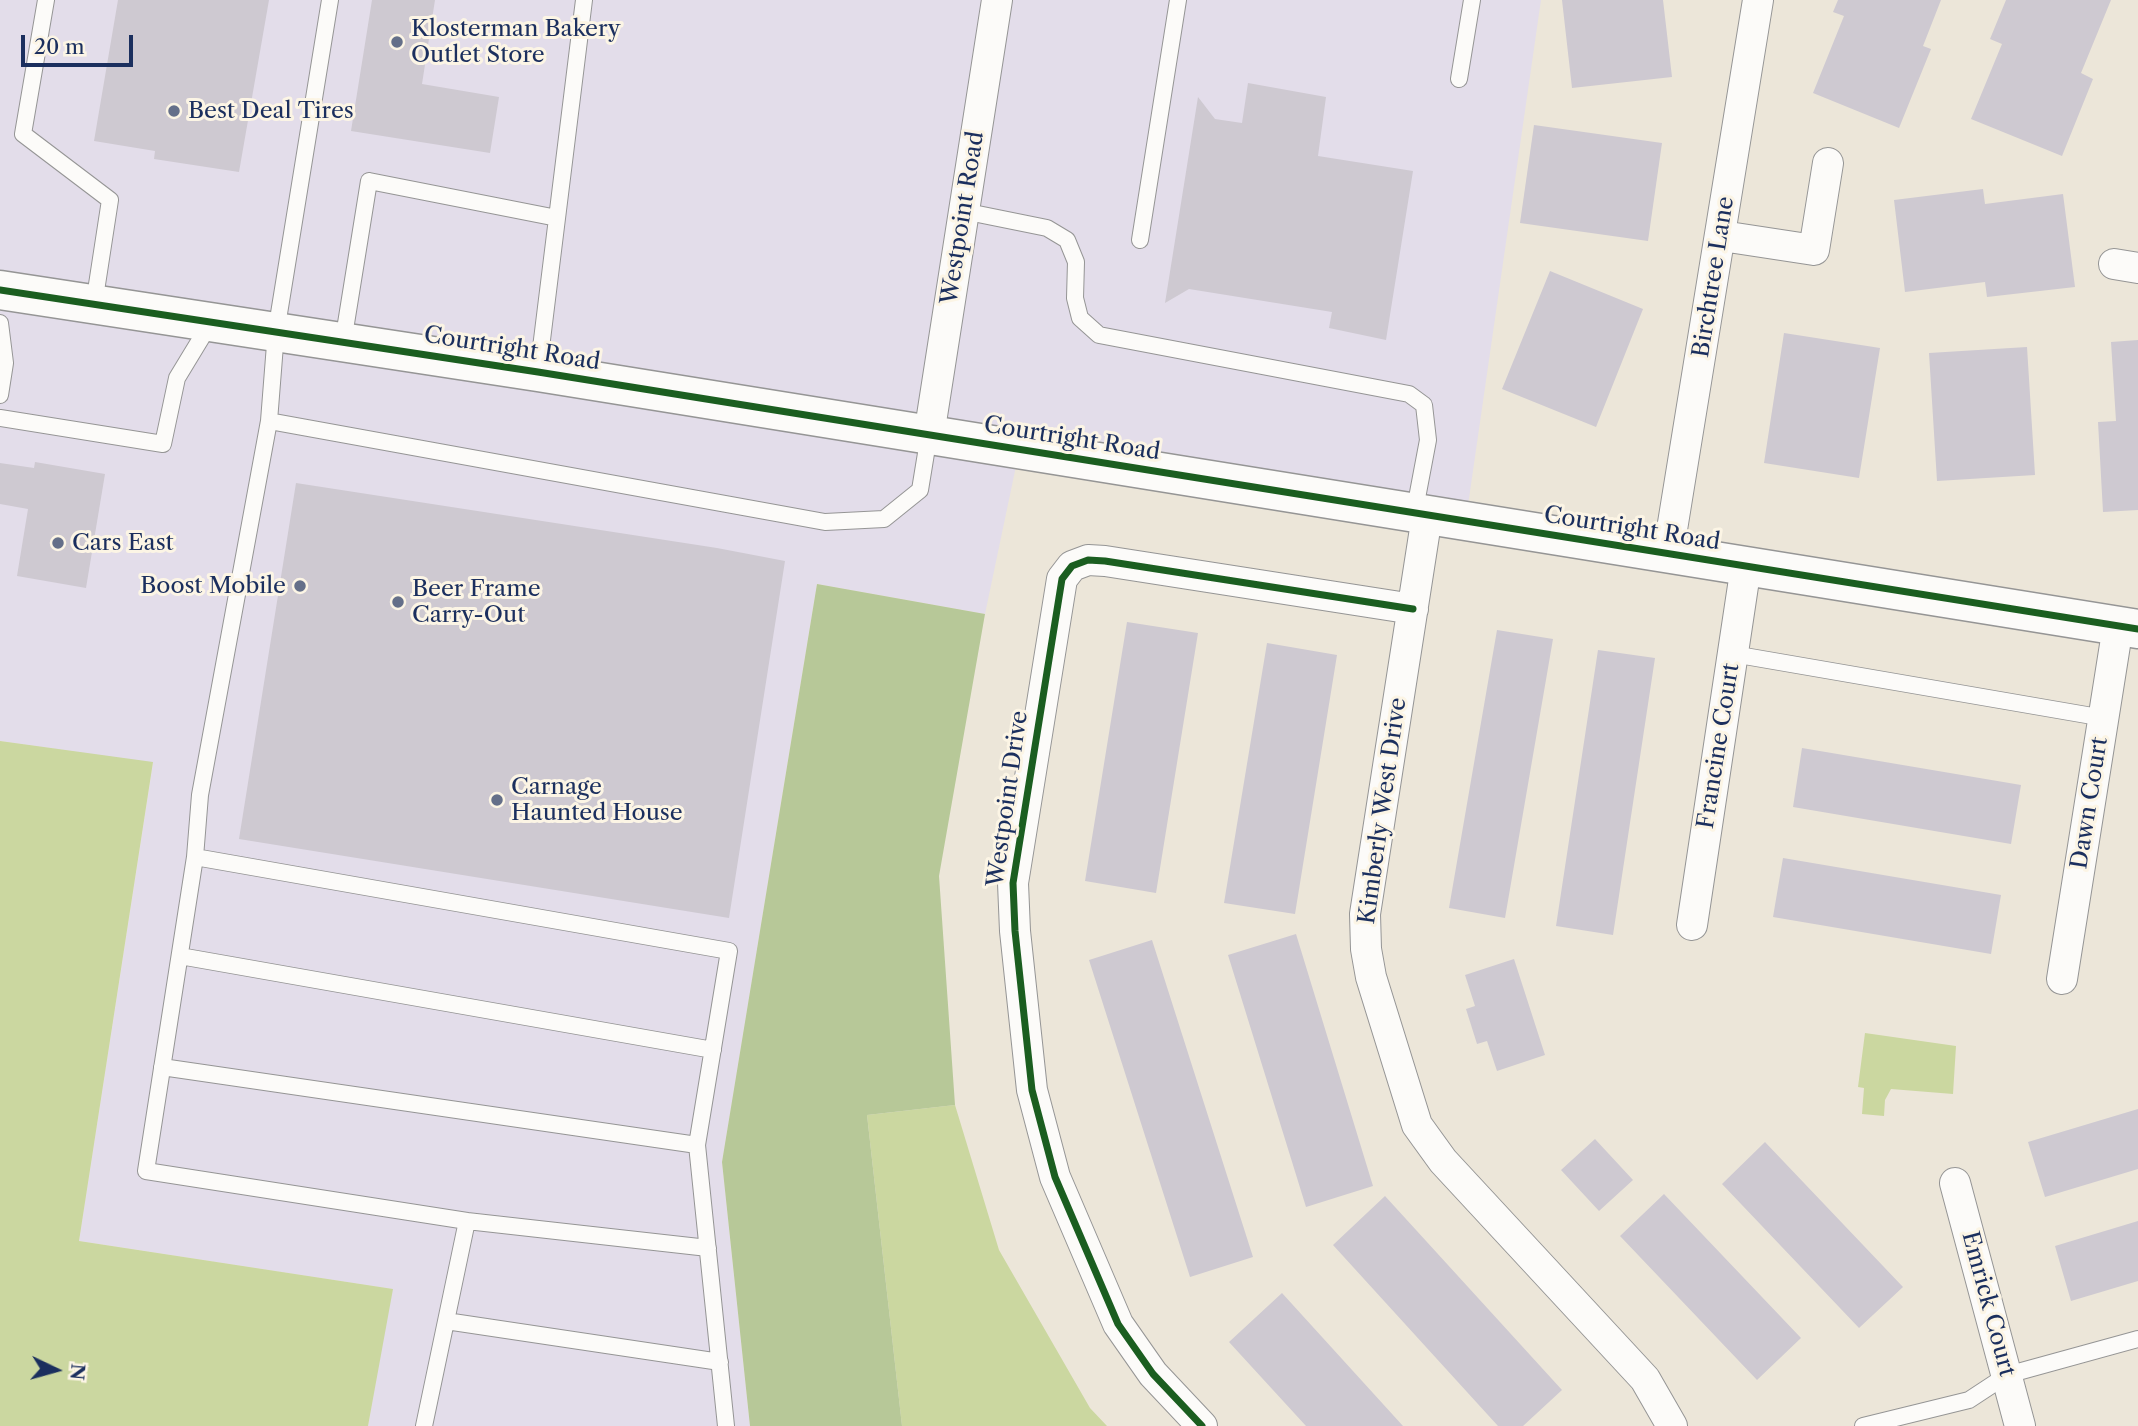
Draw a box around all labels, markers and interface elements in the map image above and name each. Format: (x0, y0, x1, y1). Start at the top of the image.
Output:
place label: Klosterman Bakery Outlet Store (411, 15, 620, 69)
scale bar (24, 21, 136, 65)
text: 20 m (34, 34, 85, 59)
marker: Klosterman Bakery Outlet Store (389, 34, 405, 50)
place label: Best Deal Tires (188, 97, 354, 125)
marker: Best Deal Tires (166, 103, 182, 119)
street label: Westpoint Road (936, 129, 990, 307)
street label: Birchtree Lane (1688, 194, 1740, 360)
street label: Courtright Road (422, 321, 602, 377)
street label: Courtright Road (982, 411, 1162, 467)
street label: Courtright Road (1542, 501, 1722, 557)
place label: Cars East (72, 529, 174, 557)
marker: Cars East (50, 535, 66, 551)
place label: Boost Mobile (140, 572, 286, 600)
place label: Beer Frame Carry-Out (412, 575, 541, 629)
marker: Boost Mobile (292, 578, 308, 594)
marker: Beer Frame Carry-Out (390, 594, 406, 610)
street label: Francine Court (1692, 661, 1746, 831)
street label: Kimberly West Drive (1353, 696, 1413, 926)
street label: Westpoint Drive (982, 709, 1034, 889)
street label: Dawn Court (2066, 735, 2114, 871)
place label: Carnage Haunted House (511, 773, 683, 827)
marker: Carnage Haunted House (489, 792, 505, 808)
street label: Emrick Court (1955, 1228, 2021, 1380)
north arrow (21, 1335, 91, 1405)
text: N (65, 1363, 90, 1381)

